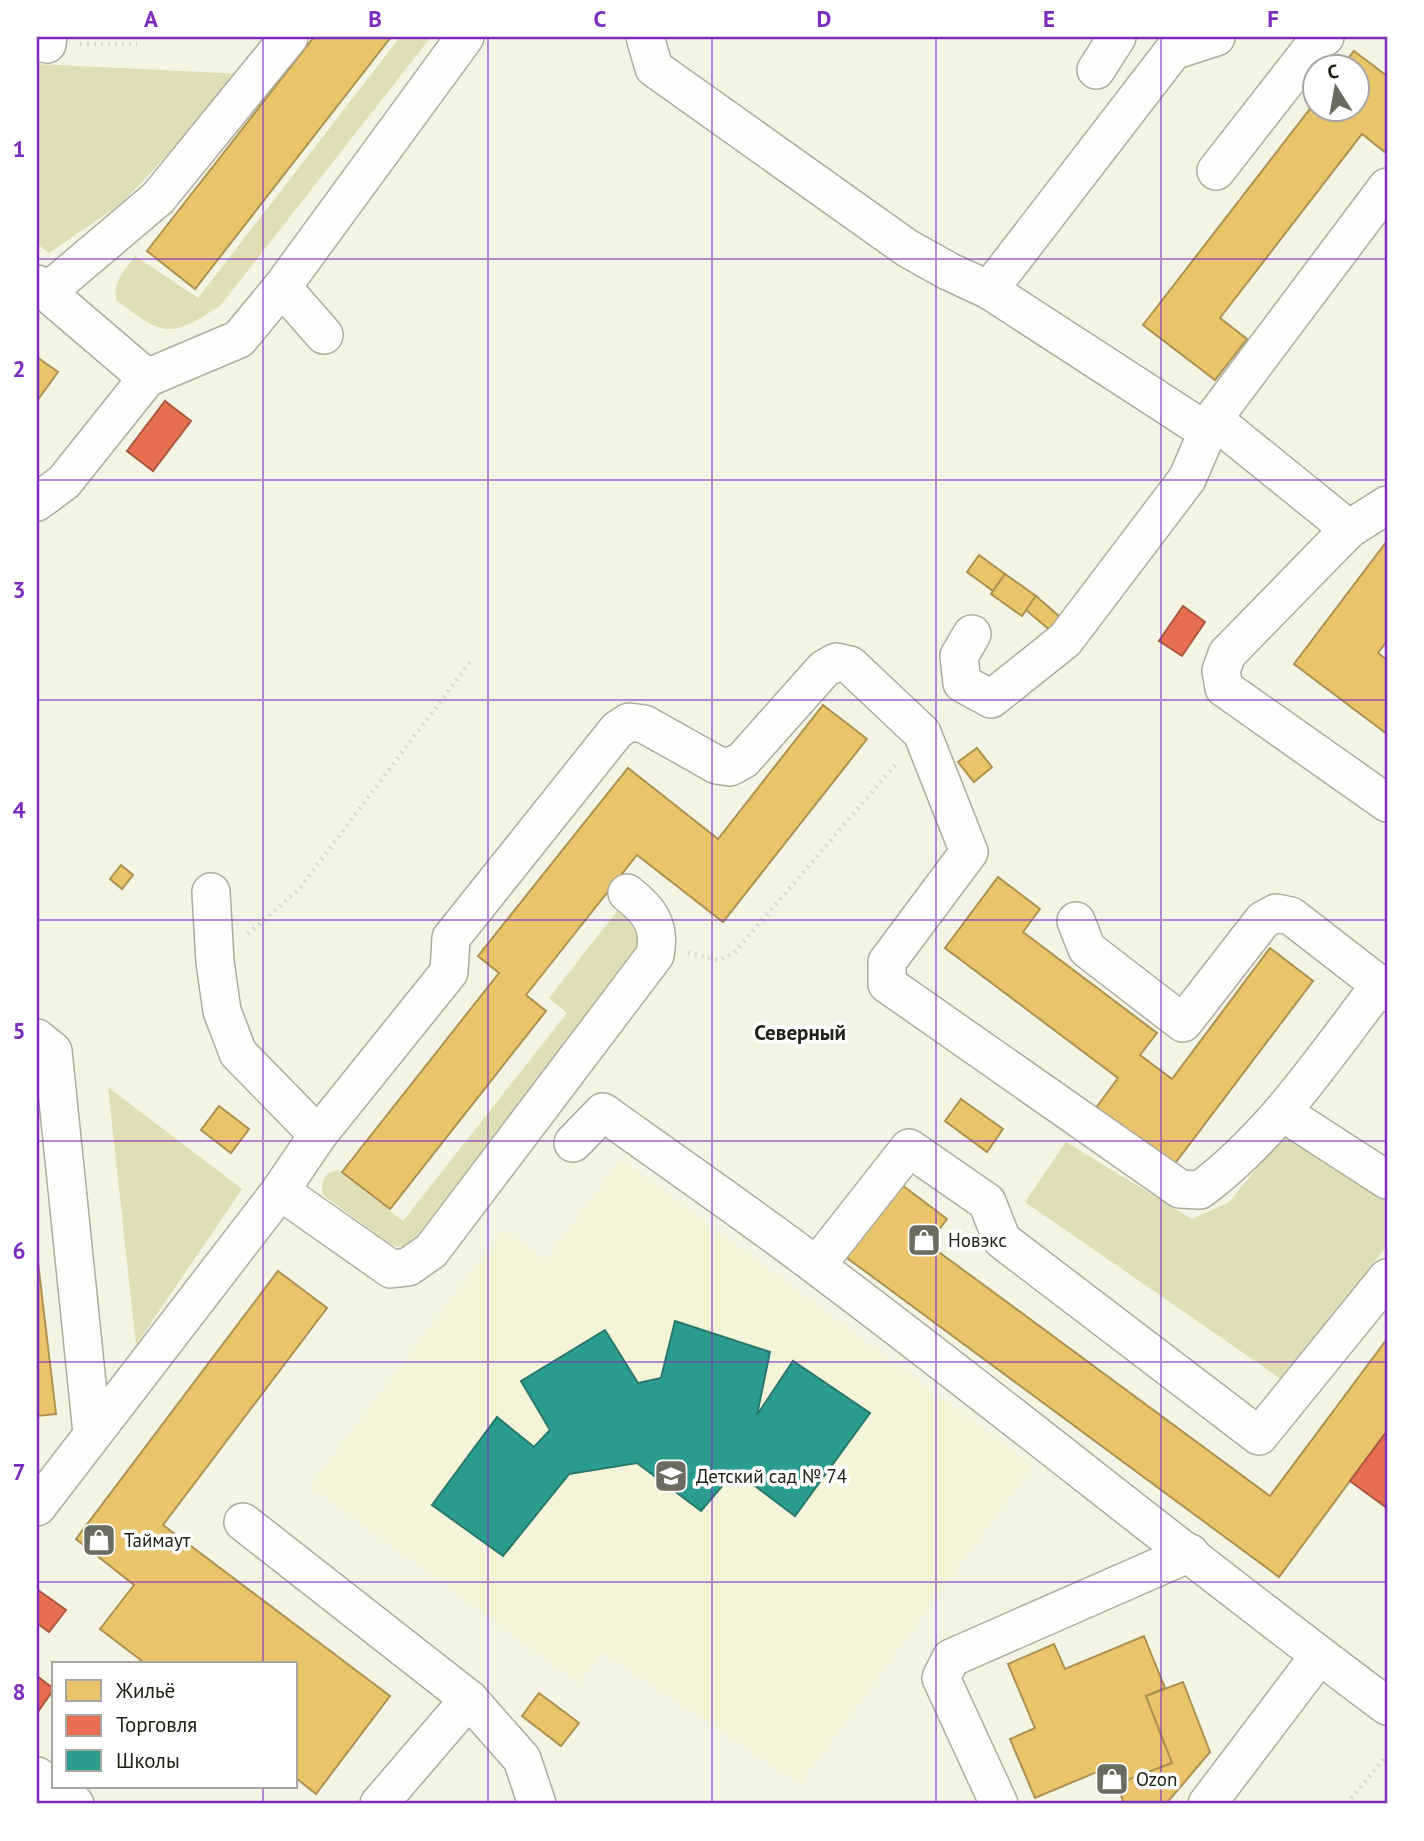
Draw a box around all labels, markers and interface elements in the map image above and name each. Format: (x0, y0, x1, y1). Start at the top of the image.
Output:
text: A (144, 4, 158, 33)
text: B (368, 4, 382, 33)
text: C (594, 4, 607, 33)
text: D (817, 4, 831, 33)
text: E (1043, 4, 1055, 33)
text: F (1267, 4, 1279, 33)
north arrow (1302, 52, 1372, 122)
text: С (1325, 58, 1341, 84)
text: 1 (12, 134, 26, 163)
text: 2 (12, 354, 26, 383)
text: 3 (12, 575, 26, 604)
text: 4 (12, 795, 26, 824)
text: 5 (12, 1016, 26, 1045)
district label: Северный (754, 1019, 846, 1046)
shop icon: Новэкс (905, 1221, 943, 1259)
place label: Новэкс (948, 1228, 1007, 1252)
text: 6 (12, 1236, 26, 1265)
text: 7 (12, 1457, 26, 1486)
school or university icon: Детский сад № 74 (652, 1457, 690, 1495)
place label: Детский сад № 74 (696, 1464, 847, 1488)
shop icon: Таймаут (80, 1521, 118, 1559)
place label: Таймаут (124, 1528, 191, 1552)
legend (52, 1662, 298, 1788)
text: 8 (12, 1677, 26, 1706)
text: Жильё (115, 1677, 175, 1704)
text: Торговля (116, 1711, 197, 1738)
text: Школы (116, 1747, 180, 1774)
shop icon: Ozon (1093, 1760, 1131, 1798)
place label: Ozon (1136, 1767, 1177, 1791)

